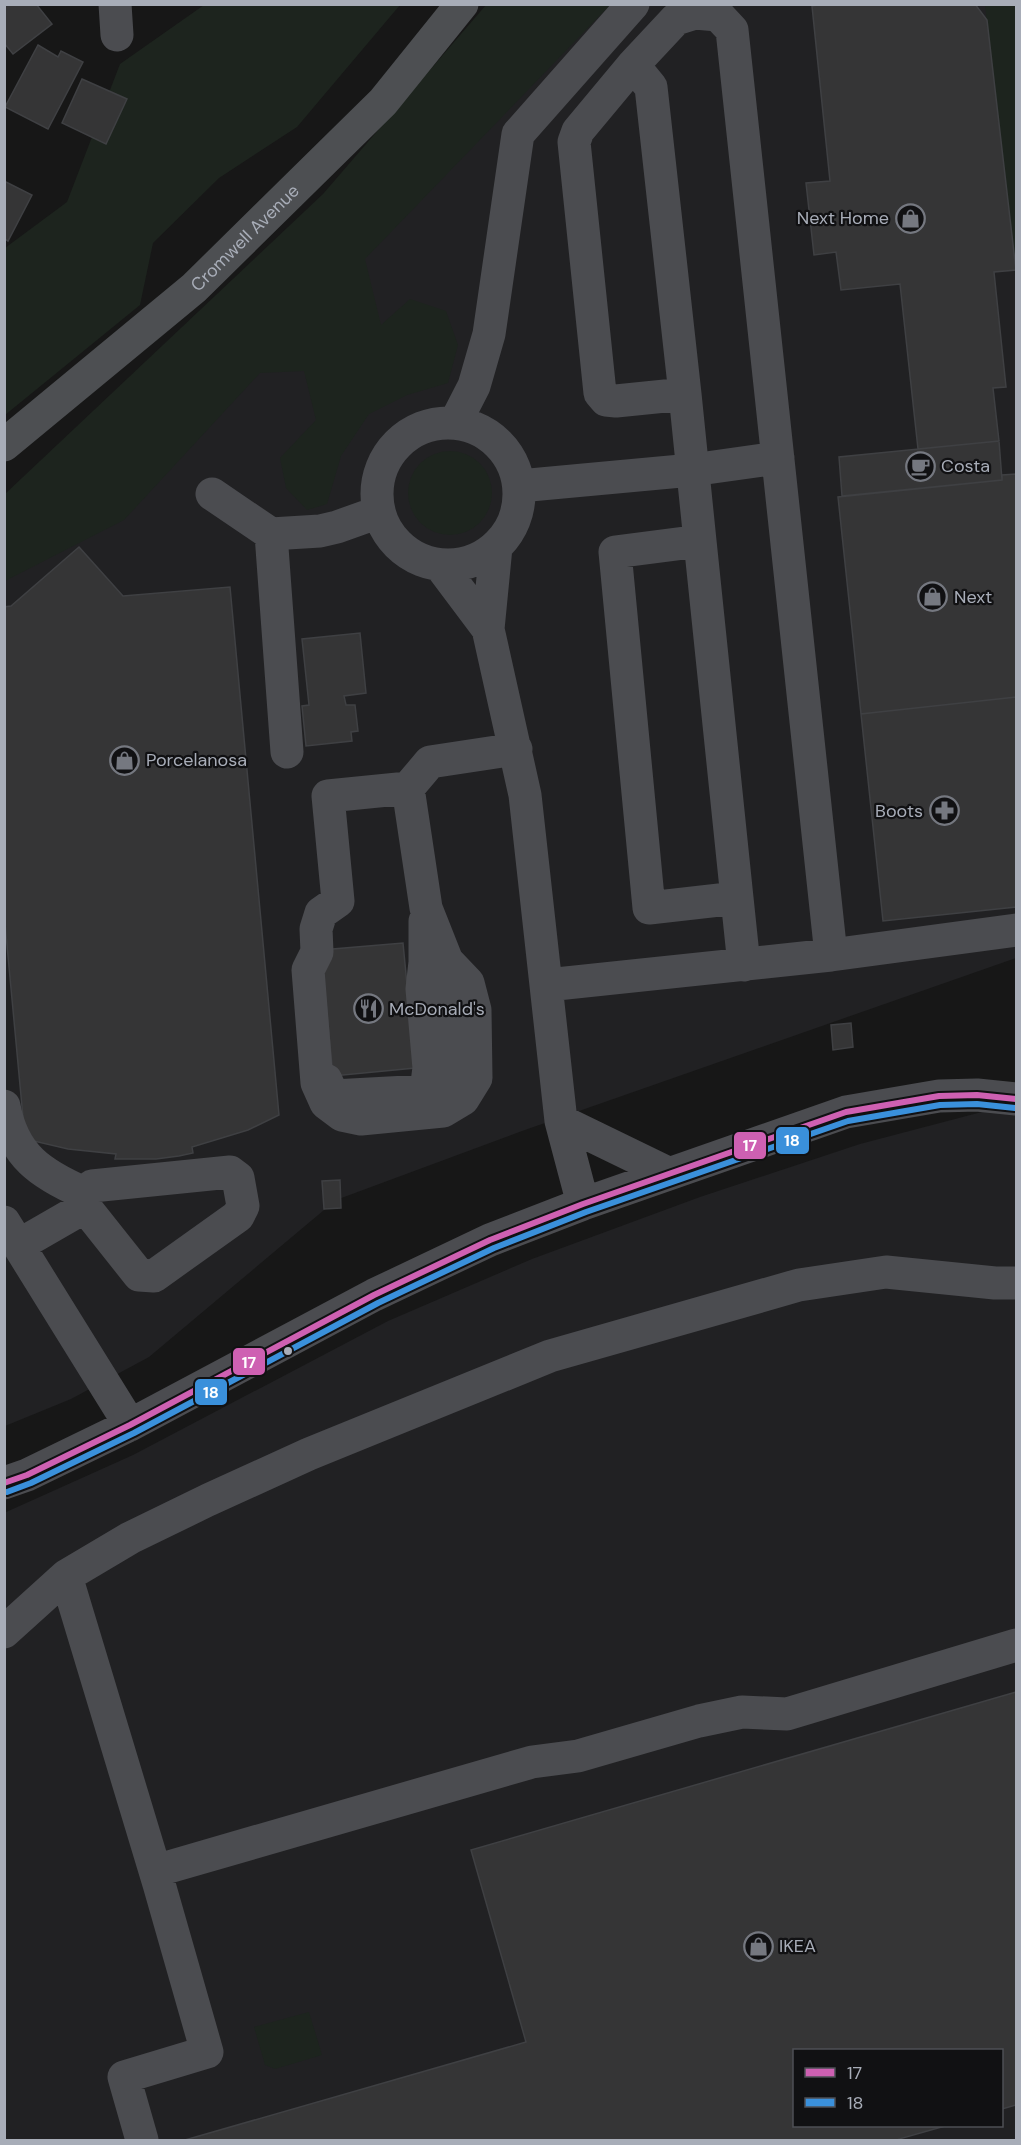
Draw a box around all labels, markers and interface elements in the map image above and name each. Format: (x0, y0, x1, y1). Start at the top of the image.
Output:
street label: Cromwell Avenue (185, 179, 305, 297)
shop icon: Next Home (894, 202, 926, 234)
place label: Next Home (797, 206, 889, 230)
cafe icon: Costa (904, 450, 936, 482)
place label: Costa (941, 454, 990, 478)
shop icon: Next (917, 581, 949, 613)
place label: Next (954, 585, 992, 609)
shop icon: Porcelanosa (109, 744, 141, 776)
place label: Porcelanosa (146, 748, 247, 772)
pharmacy icon: Boots (928, 795, 960, 827)
place label: Boots (875, 799, 923, 823)
restaurant icon: McDonald's (352, 993, 384, 1025)
place label: McDonald's (389, 997, 485, 1021)
line badge: 18 (775, 1126, 810, 1155)
text: 18 (784, 1130, 800, 1151)
line badge: 17 (733, 1131, 767, 1160)
text: 17 (743, 1135, 758, 1156)
unlabelled marker (282, 1345, 294, 1357)
line badge: 17 (232, 1347, 266, 1376)
text: 17 (242, 1352, 257, 1373)
line badge: 18 (194, 1378, 228, 1406)
text: 18 (203, 1382, 219, 1403)
shop icon: IKEA (742, 1930, 774, 1962)
place label: IKEA (779, 1934, 816, 1958)
legend (793, 2049, 1003, 2127)
text: 17 (847, 2061, 862, 2085)
text: 18 (847, 2091, 864, 2115)

